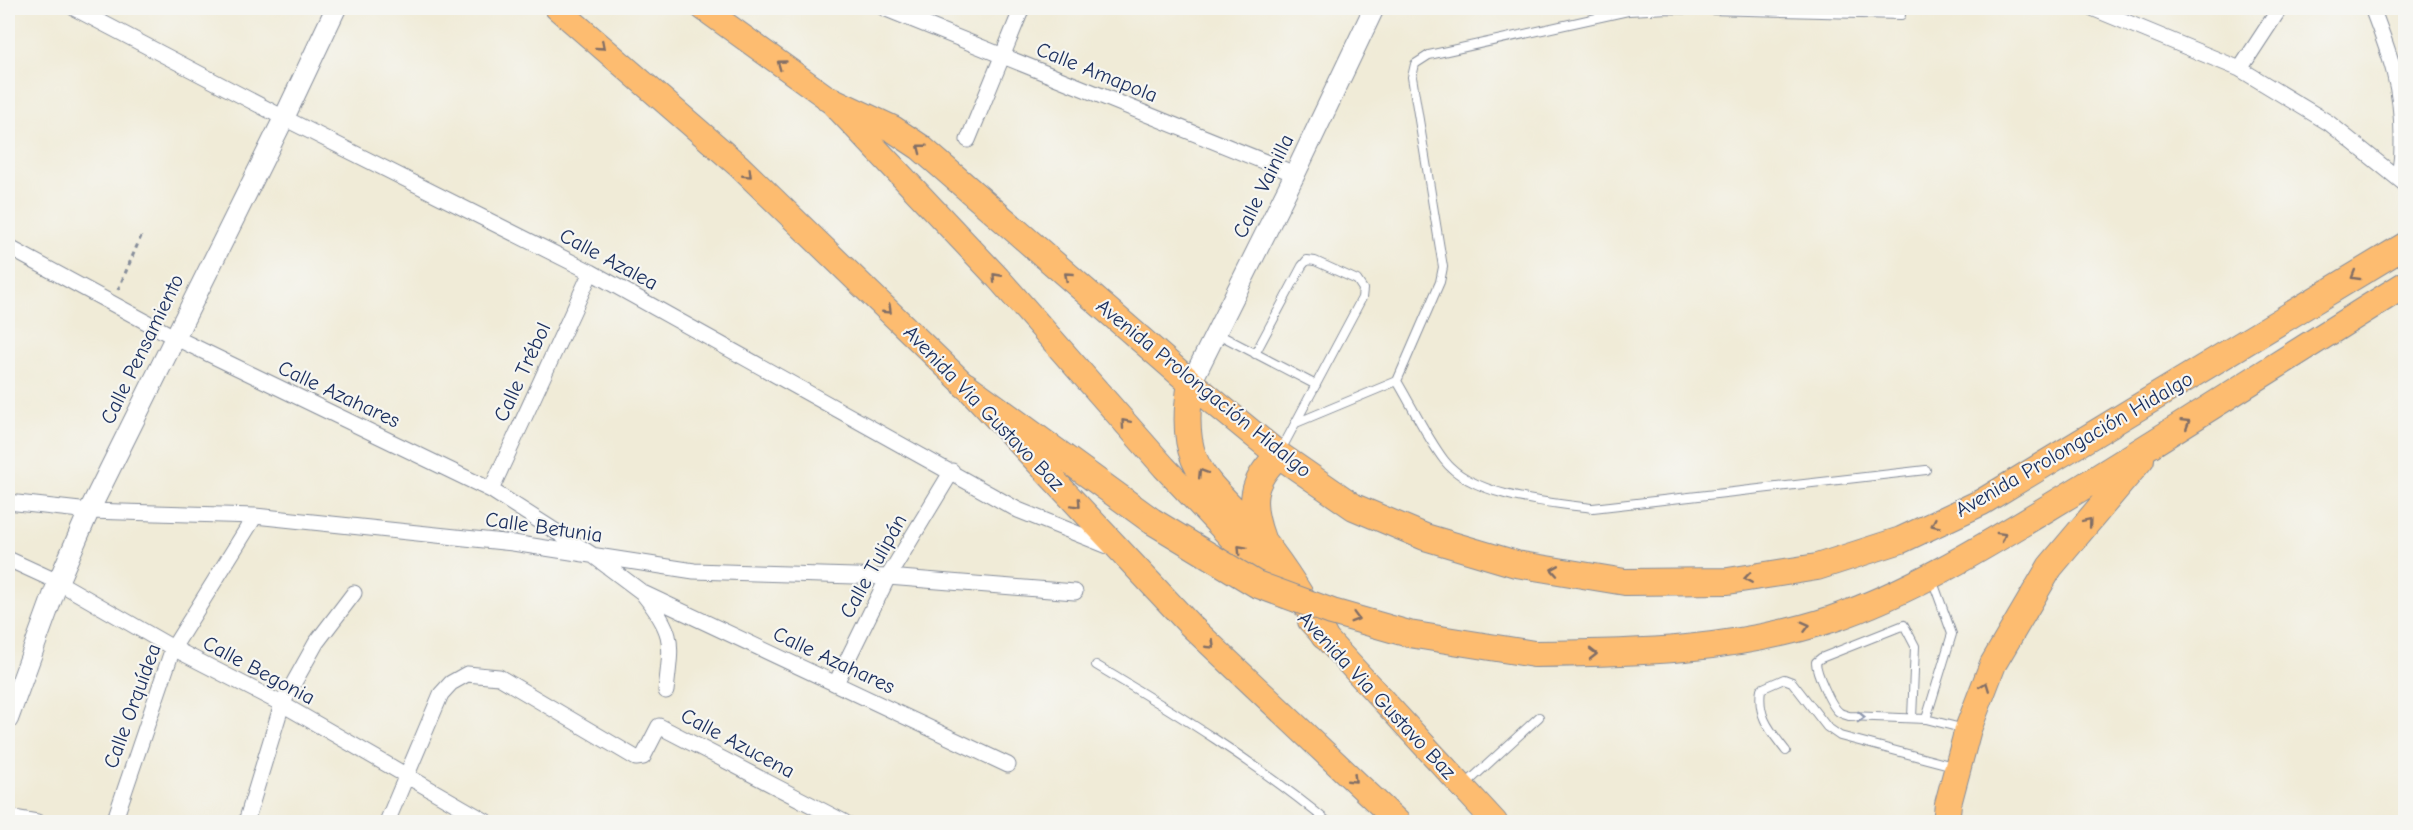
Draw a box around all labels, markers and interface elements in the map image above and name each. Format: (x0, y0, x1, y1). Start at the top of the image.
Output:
street label: Calle Amapola (1033, 37, 1161, 107)
one-way arrow (594, 39, 605, 50)
one-way arrow (777, 60, 788, 71)
street label: Calle Vainilla (1228, 130, 1298, 242)
one-way arrow (917, 145, 928, 156)
one-way arrow (741, 167, 752, 178)
street label: Calle Azalea (556, 223, 662, 295)
one-way arrow (2351, 268, 2362, 279)
street label: Calle Pensamiento (95, 270, 189, 428)
one-way arrow (1064, 272, 1075, 283)
one-way arrow (993, 273, 1004, 284)
street label: Avenida Prolongación Hidalgo (1092, 294, 1316, 482)
one-way arrow (882, 303, 892, 314)
street label: Calle Trébol (489, 319, 555, 425)
street label: Avenida Via Gustavo Baz (899, 320, 1069, 496)
street label: Calle Azahares (274, 355, 404, 433)
street label: Avenida Prolongación Hidalgo (1951, 366, 2197, 522)
one-way arrow (1121, 419, 1132, 430)
one-way arrow (2179, 419, 2190, 430)
one-way arrow (1198, 468, 1209, 479)
one-way arrow (1070, 497, 1081, 508)
street label: Calle Betunia (484, 507, 604, 547)
street label: Calle Tulipán (835, 510, 911, 622)
one-way arrow (1930, 517, 1941, 529)
one-way arrow (2081, 518, 2092, 529)
one-way arrow (1996, 532, 2006, 543)
one-way arrow (1237, 545, 1248, 555)
one-way arrow (1550, 564, 1560, 577)
one-way arrow (1744, 571, 1754, 584)
street label: Avenida Via Gustavo Baz (1293, 606, 1461, 784)
one-way arrow (1349, 611, 1360, 623)
one-way arrow (1801, 620, 1811, 633)
street label: Calle Azahares (769, 621, 899, 699)
street label: Calle Begonia (199, 630, 319, 710)
one-way arrow (1205, 638, 1215, 649)
street label: Calle Orquídea (98, 640, 166, 772)
one-way arrow (1588, 648, 1597, 660)
one-way arrow (1978, 681, 1990, 692)
street label: Calle Azucena (677, 703, 799, 783)
one-way arrow (1856, 710, 1865, 723)
one-way arrow (1345, 772, 1356, 783)

